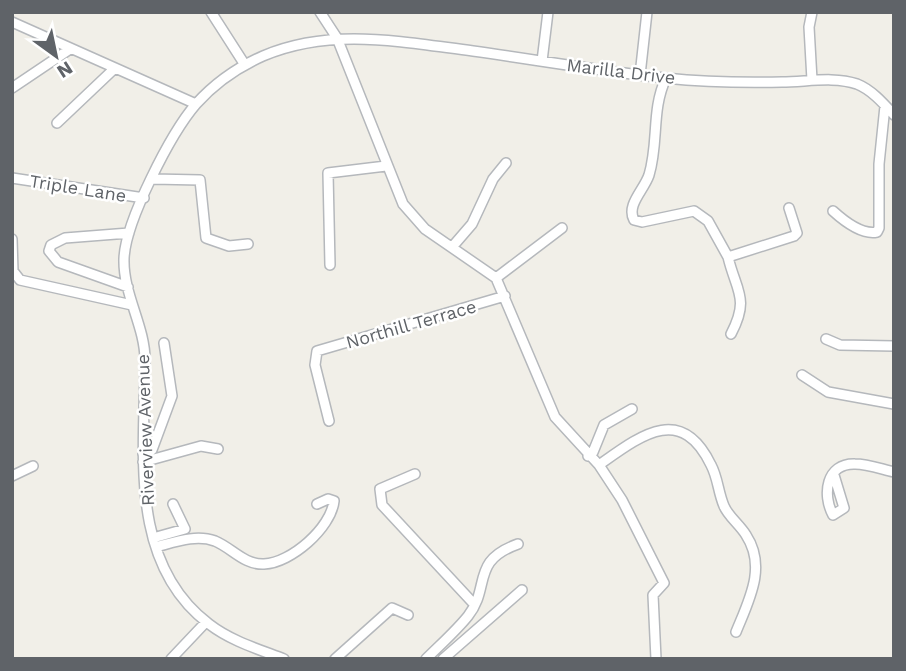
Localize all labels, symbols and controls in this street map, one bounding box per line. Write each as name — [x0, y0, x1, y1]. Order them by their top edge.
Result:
north arrow — [21, 21, 91, 91]
street label: Marilla Drive — [565, 54, 677, 88]
text: N — [53, 56, 77, 83]
street label: Triple Lane — [28, 170, 128, 206]
street label: Northill Terrace — [343, 295, 479, 353]
street label: Riverview Avenue — [132, 354, 158, 506]

